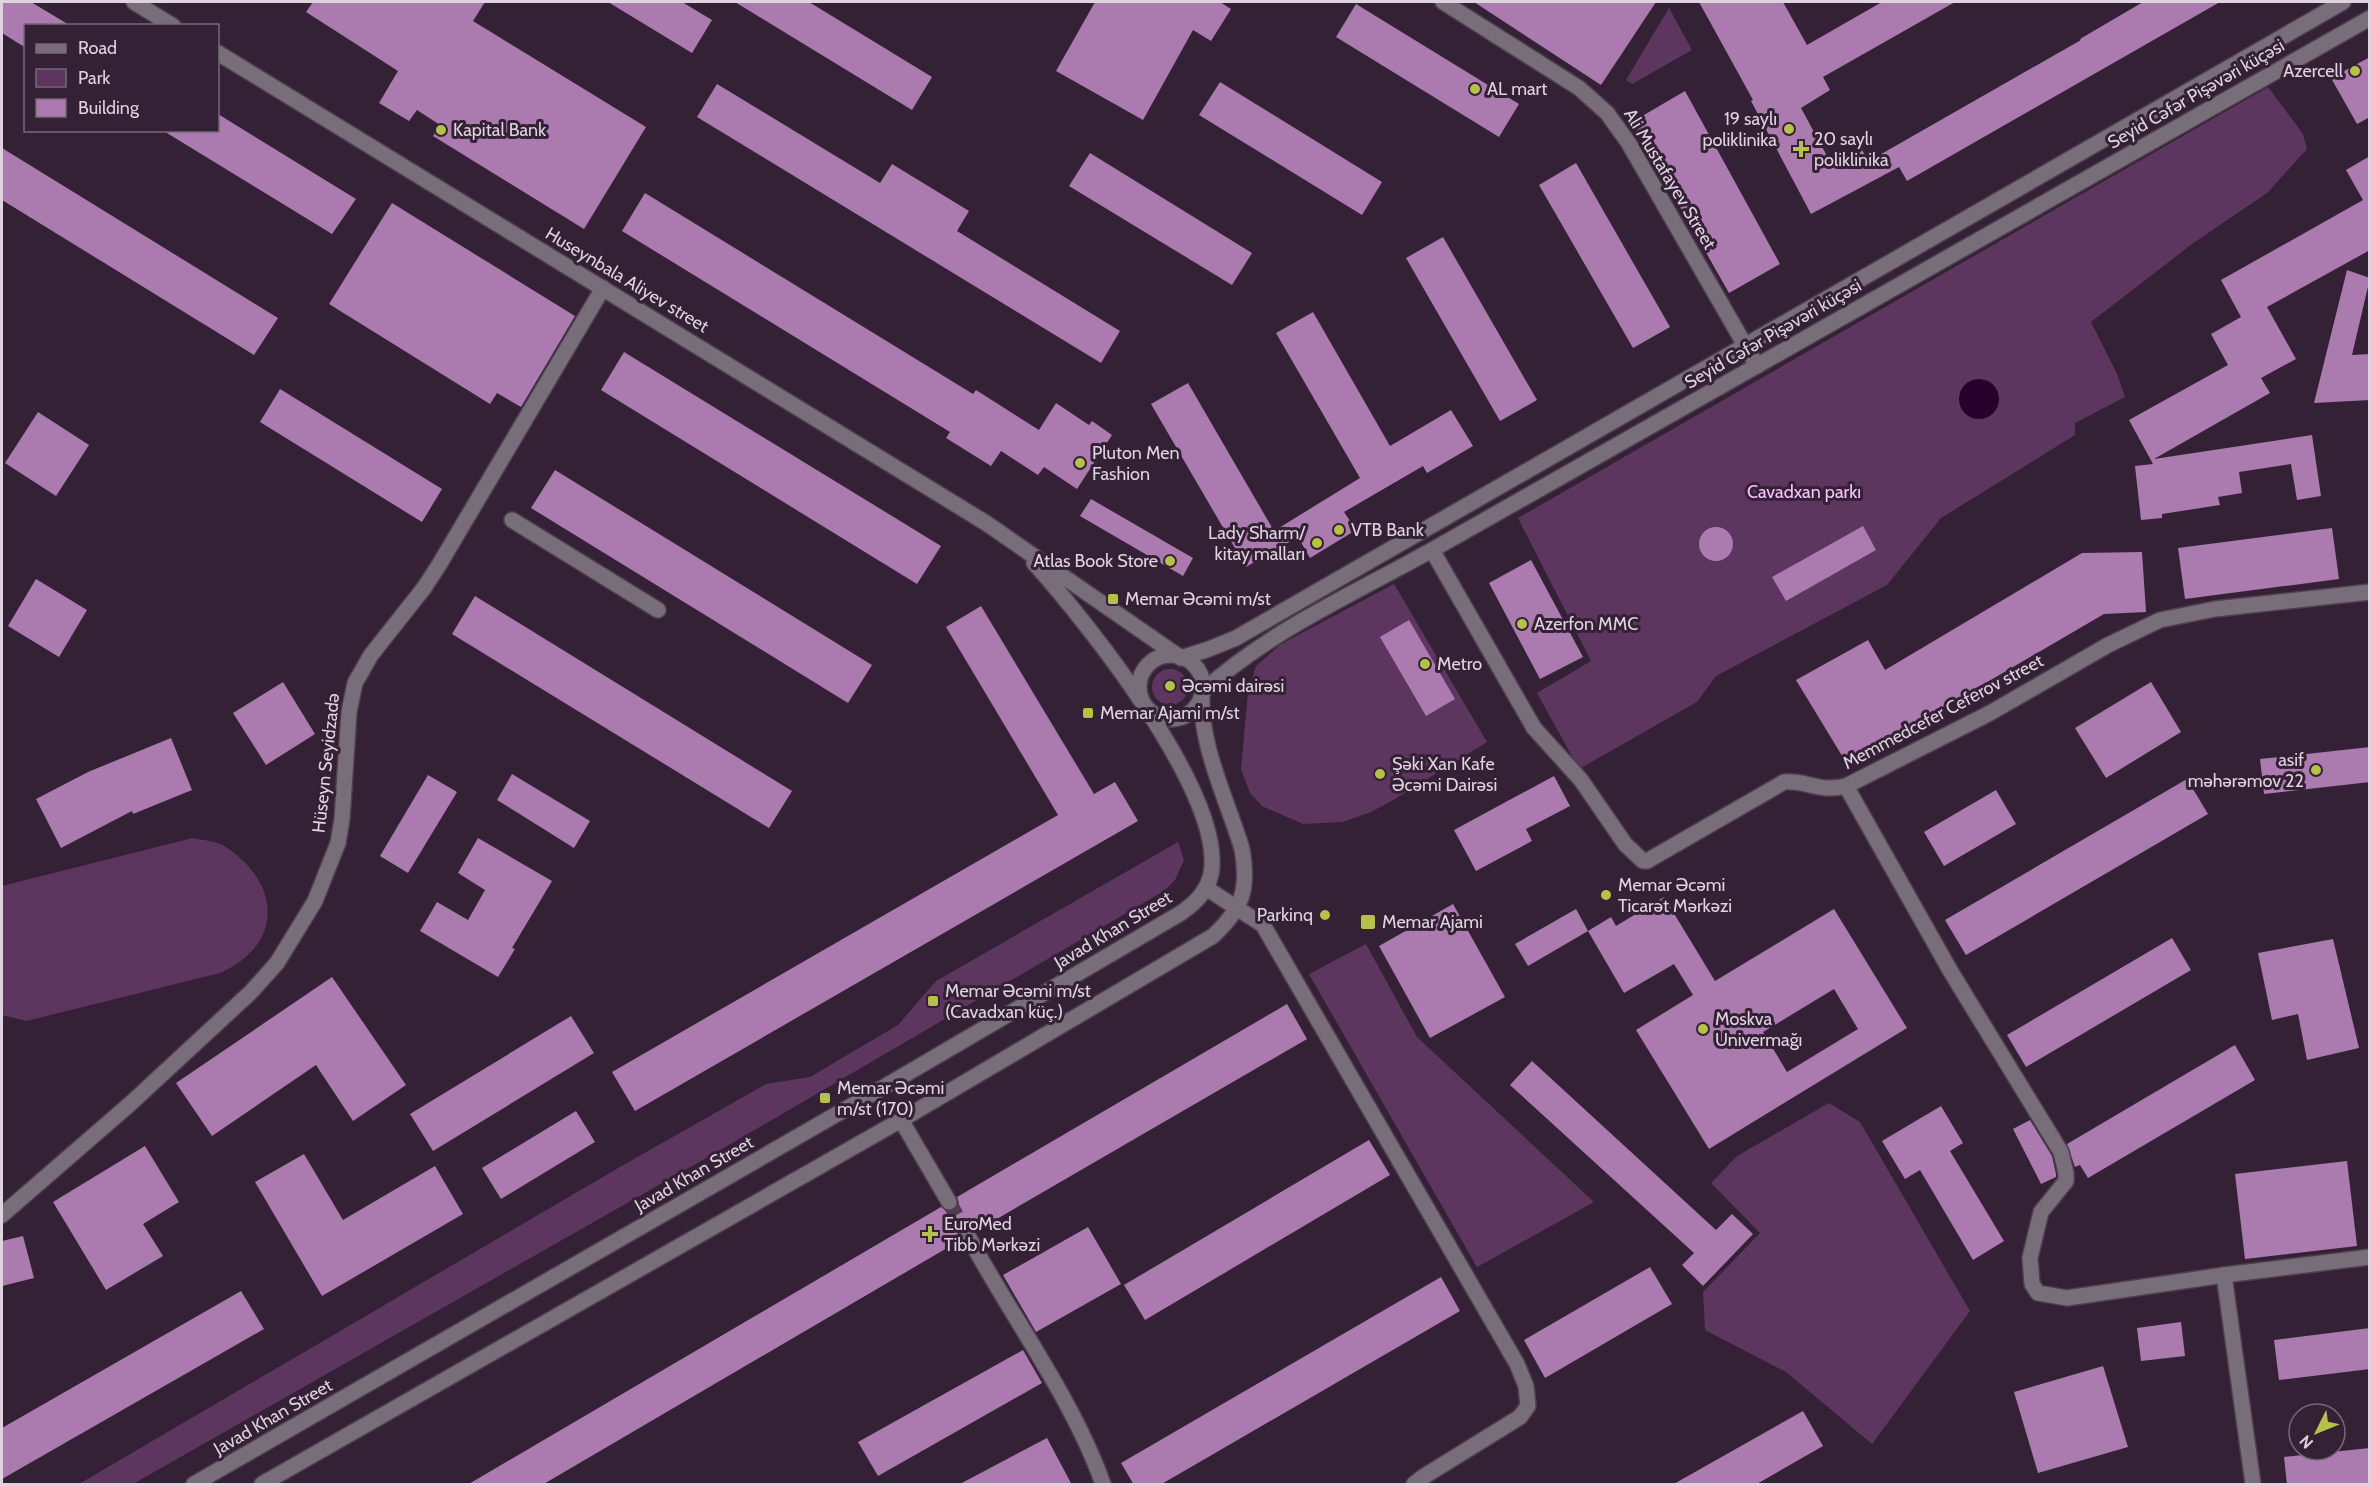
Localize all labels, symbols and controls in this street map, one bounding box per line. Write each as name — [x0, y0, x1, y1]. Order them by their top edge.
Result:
legend — [24, 24, 219, 132]
street label: Seyid Cəfər Pişəvəri küçəsi — [2104, 34, 2288, 154]
text: Road — [78, 37, 117, 59]
place label: Azercell — [2283, 60, 2344, 82]
marker: Azercell — [2348, 64, 2362, 78]
text: Park — [78, 67, 111, 89]
place label: AL mart — [1487, 78, 1547, 100]
marker: AL mart — [1468, 82, 1482, 96]
text: Building — [78, 97, 140, 119]
street label: Ali Mustafayev Street — [1619, 105, 1721, 253]
place label: 19 saylı poliklinika — [1702, 108, 1777, 151]
place label: Kapital Bank — [453, 119, 547, 141]
marker: 19 saylı poliklinika — [1782, 122, 1796, 136]
marker: Kapital Bank — [434, 123, 448, 137]
place label: 20 saylı poliklinika — [1814, 128, 1889, 171]
marker: 20 saylı poliklinika — [1792, 140, 1810, 158]
street label: Huseynbala Aliyev street — [541, 222, 713, 338]
street label: Seyid Cəfər Pişəvəri küçəsi — [1681, 274, 1865, 394]
place label: Pluton Men Fashion — [1092, 442, 1180, 485]
marker: Pluton Men Fashion — [1073, 456, 1087, 470]
park label: Cavadxan parkı — [1747, 481, 1861, 503]
place label: VTB Bank — [1351, 519, 1425, 541]
place label: Lady Sharm/ kitay malları — [1208, 522, 1306, 565]
marker: VTB Bank — [1332, 523, 1346, 537]
marker: Lady Sharm/ kitay malları — [1310, 536, 1324, 550]
place label: Atlas Book Store — [1033, 550, 1158, 572]
marker: Atlas Book Store — [1163, 554, 1177, 568]
place label: Memar Əcəmi m/st — [1125, 588, 1271, 610]
marker: Memar Əcəmi m/st — [1106, 592, 1120, 606]
place label: Azerfon MMC — [1534, 613, 1638, 635]
marker: Azerfon MMC — [1515, 617, 1529, 631]
street label: Memmedcefer Cefеrov street — [1839, 650, 2047, 774]
place label: Metro — [1437, 653, 1482, 675]
marker: Metro — [1418, 657, 1432, 671]
place label: Əcəmi dairəsi — [1182, 675, 1284, 697]
marker: Əcəmi dairəsi — [1163, 679, 1177, 693]
street label: Hüseyn Seyidzadə — [308, 692, 344, 834]
place label: Memar Ajami m/st — [1100, 702, 1239, 724]
marker: Memar Ajami m/st — [1081, 706, 1095, 720]
place label: asif məhərəmov 22 — [2188, 749, 2304, 792]
place label: Şəki Xan Kafe Əcəmi Dairəsi — [1392, 753, 1497, 796]
marker: asif məhərəmov 22 — [2309, 763, 2323, 777]
marker: Şəki Xan Kafe Əcəmi Dairəsi — [1373, 767, 1387, 781]
place label: Memar Əcəmi Ticarət Mərkəzi — [1618, 874, 1732, 917]
street label: Javad Khan Street — [1049, 886, 1176, 974]
marker: Memar Əcəmi Ticarət Mərkəzi — [1599, 888, 1613, 902]
place label: Parkinq — [1257, 904, 1313, 926]
marker: Parkinq — [1318, 908, 1332, 922]
place label: Memar Ajami — [1382, 911, 1483, 933]
marker: Memar Ajami — [1359, 913, 1377, 931]
place label: Memar Əcəmi m/st (Cavadxan küç.) — [945, 980, 1091, 1023]
marker: Memar Əcəmi m/st (Cavadxan küç.) — [926, 994, 940, 1008]
place label: Moskva Univermağı — [1715, 1008, 1802, 1051]
marker: Moskva Univermağı — [1696, 1022, 1710, 1036]
place label: Memar Əcəmi m/st (170) — [837, 1077, 944, 1120]
marker: Memar Əcəmi m/st (170) — [818, 1091, 832, 1105]
street label: Javad Khan Street — [630, 1131, 757, 1217]
place label: EuroMed Tibb Mərkəzi — [944, 1213, 1040, 1256]
marker: EuroMed Tibb Mərkəzi — [921, 1225, 939, 1243]
street label: Javad Khan Street — [209, 1374, 336, 1460]
north arrow — [2287, 1402, 2347, 1462]
text: N — [2296, 1431, 2317, 1453]

